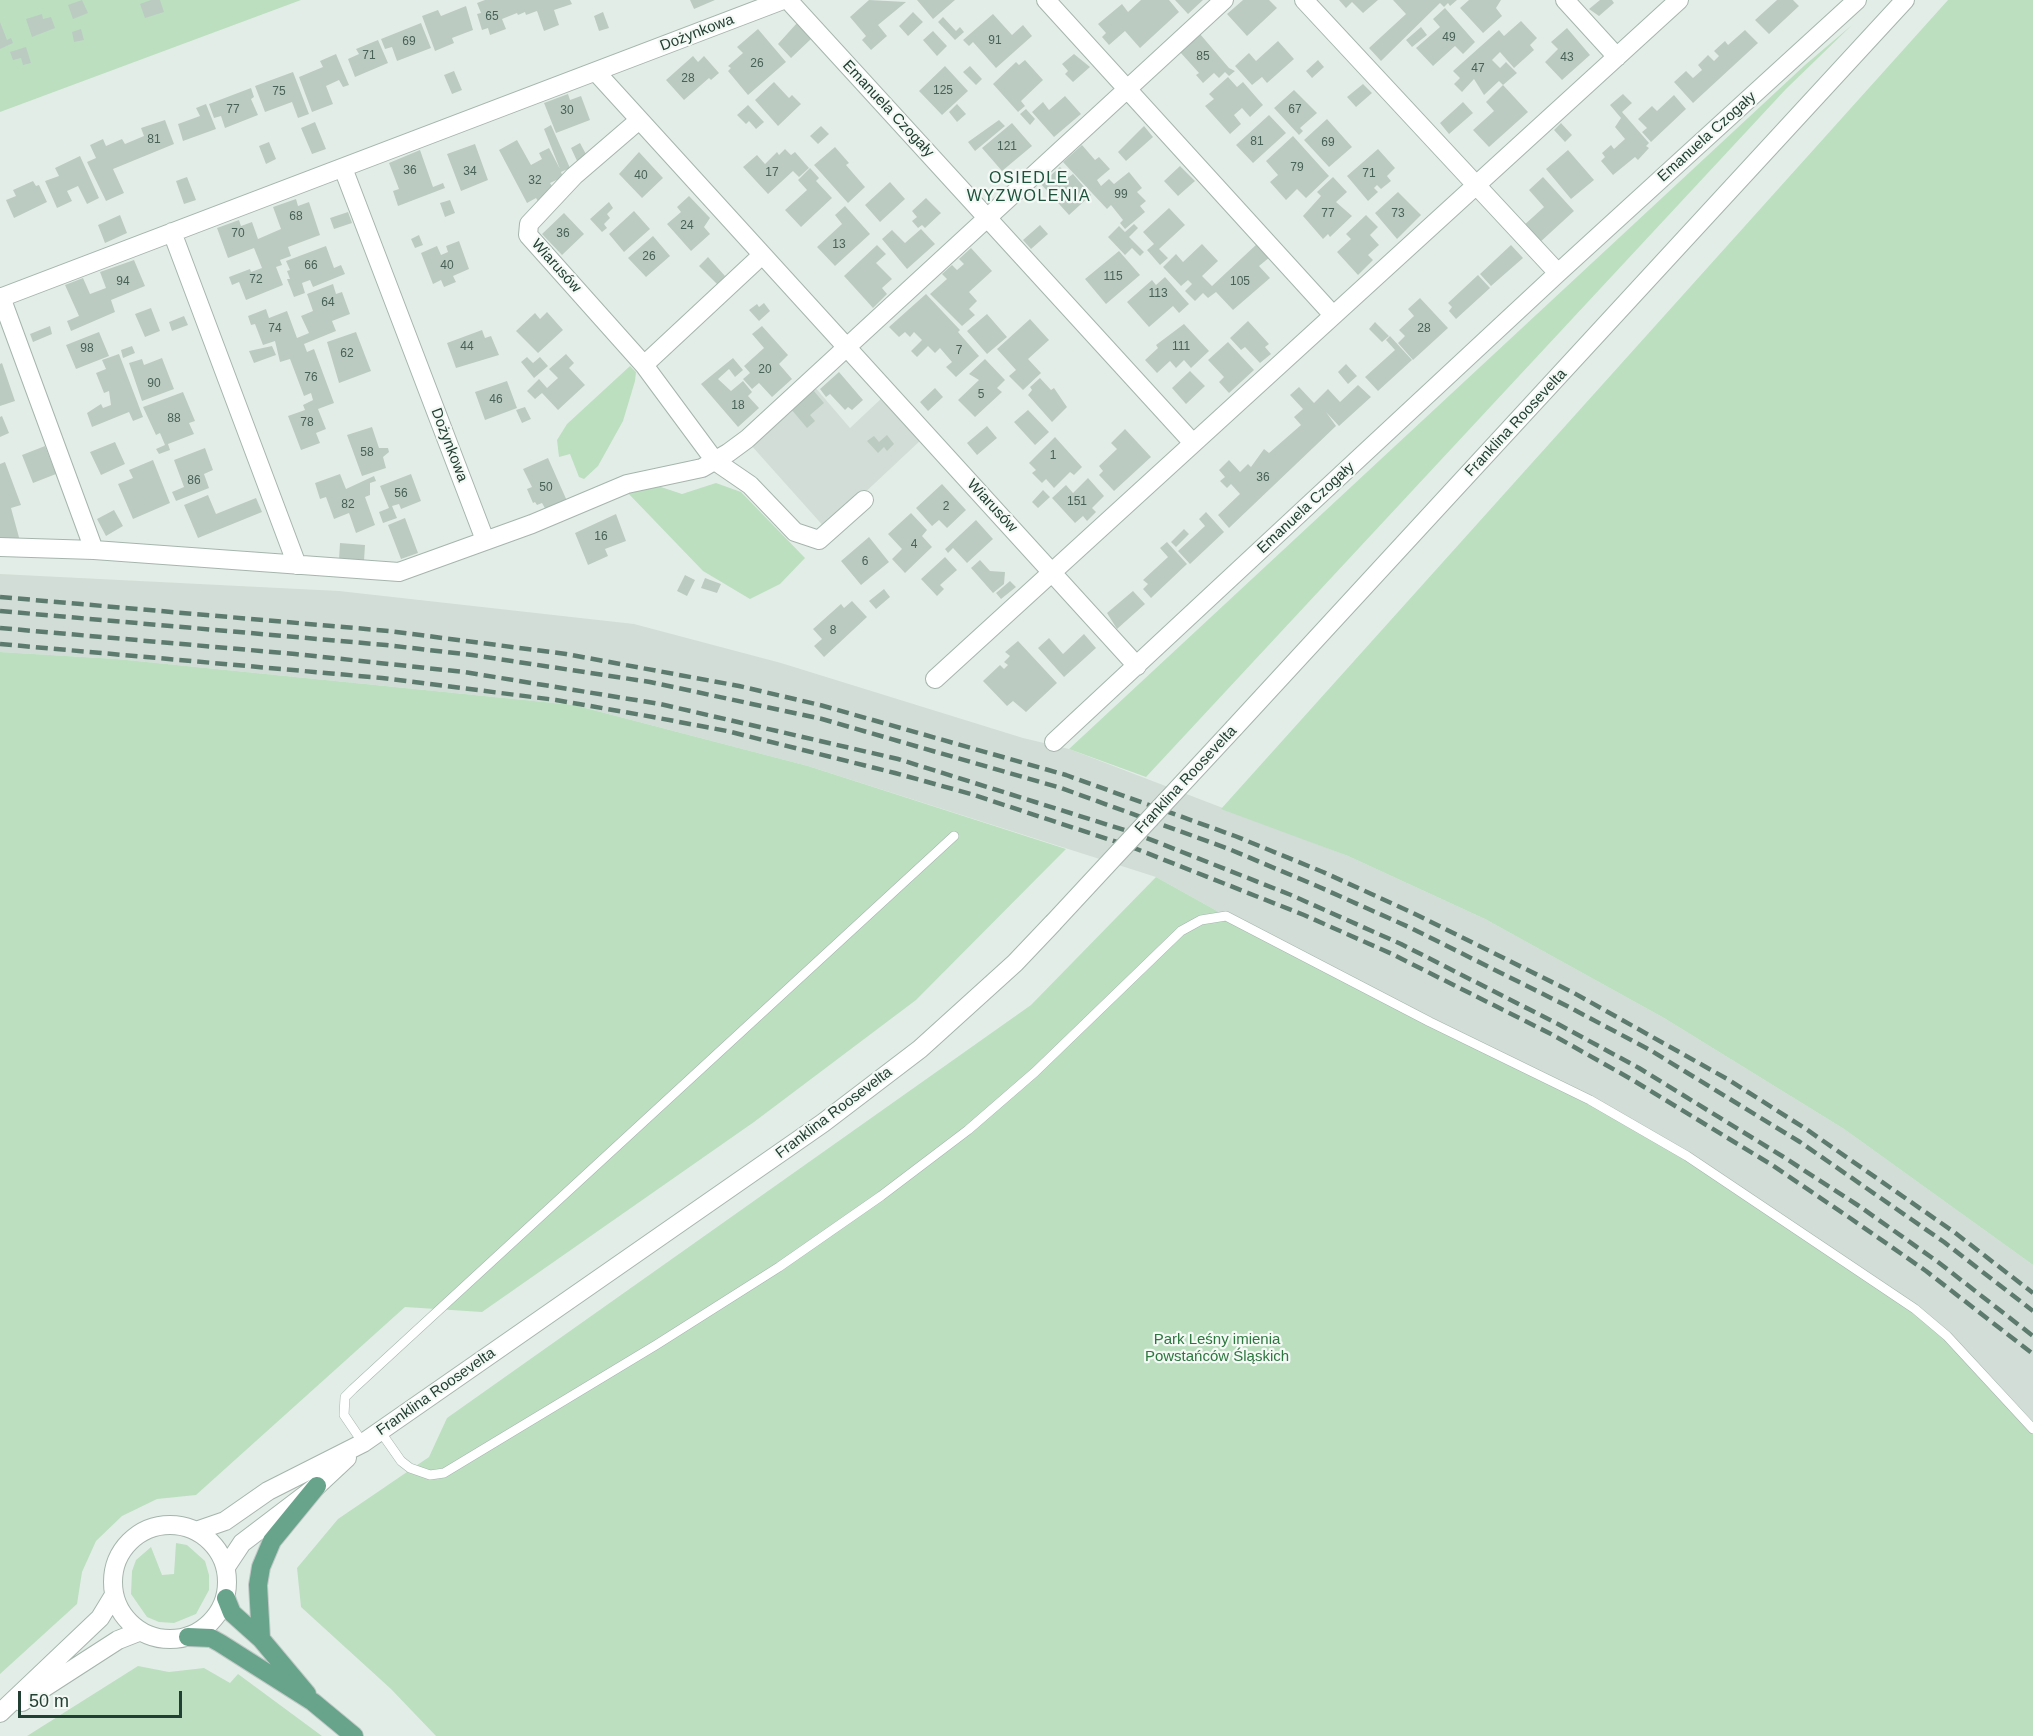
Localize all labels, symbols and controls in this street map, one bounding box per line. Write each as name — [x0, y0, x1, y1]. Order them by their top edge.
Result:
house number: 65 — [485, 10, 499, 24]
street label: Dożynkowa — [658, 11, 736, 55]
house number: 49 — [1442, 31, 1456, 45]
house number: 91 — [988, 34, 1002, 48]
house number: 69 — [402, 35, 416, 49]
house number: 71 — [362, 49, 376, 63]
house number: 85 — [1196, 50, 1210, 64]
house number: 43 — [1560, 51, 1574, 65]
house number: 26 — [750, 57, 764, 71]
street label: Emanuela Czogały — [838, 57, 938, 161]
house number: 47 — [1471, 62, 1485, 76]
house number: 28 — [681, 72, 695, 86]
house number: 125 — [933, 84, 953, 98]
house number: 75 — [272, 85, 286, 99]
street label: Emanuela Czogały — [1654, 88, 1760, 186]
house number: 77 — [226, 103, 240, 117]
house number: 67 — [1288, 103, 1302, 117]
house number: 30 — [560, 104, 574, 118]
house number: 81 — [147, 133, 161, 147]
house number: 81 — [1250, 135, 1264, 149]
house number: 69 — [1321, 136, 1335, 150]
house number: 121 — [997, 140, 1017, 154]
house number: 79 — [1290, 161, 1304, 175]
house number: 36 — [403, 164, 417, 178]
house number: 34 — [463, 165, 477, 179]
house number: 17 — [765, 166, 779, 180]
house number: 71 — [1362, 167, 1376, 181]
house number: 40 — [634, 169, 648, 183]
district label: OSIEDLE WYZWOLENIA — [967, 169, 1091, 207]
house number: 32 — [528, 174, 542, 188]
house number: 99 — [1114, 188, 1128, 202]
house number: 77 — [1321, 207, 1335, 221]
house number: 73 — [1391, 207, 1405, 221]
house number: 68 — [289, 210, 303, 224]
house number: 24 — [680, 219, 694, 233]
house number: 70 — [231, 227, 245, 241]
house number: 36 — [556, 227, 570, 241]
street label: Wiarusów — [527, 236, 585, 296]
house number: 13 — [832, 238, 846, 252]
house number: 26 — [642, 250, 656, 264]
house number: 66 — [304, 259, 318, 273]
house number: 40 — [440, 259, 454, 273]
house number: 115 — [1103, 270, 1123, 284]
house number: 72 — [249, 273, 263, 287]
house number: 94 — [116, 275, 130, 289]
house number: 105 — [1230, 275, 1250, 289]
house number: 113 — [1148, 287, 1168, 301]
house number: 64 — [321, 296, 335, 310]
house number: 74 — [268, 322, 282, 336]
house number: 28 — [1417, 322, 1431, 336]
house number: 44 — [460, 340, 474, 354]
house number: 111 — [1172, 340, 1190, 354]
house number: 98 — [80, 342, 94, 356]
house number: 7 — [956, 344, 962, 358]
house number: 62 — [340, 347, 354, 361]
house number: 20 — [758, 363, 772, 377]
street label: Franklina Roosevelta — [1461, 365, 1571, 481]
house number: 76 — [304, 371, 318, 385]
house number: 90 — [147, 377, 161, 391]
house number: 5 — [978, 388, 984, 402]
house number: 46 — [489, 393, 503, 407]
house number: 18 — [731, 399, 745, 413]
street label: Dożynkowa — [427, 406, 471, 484]
house number: 88 — [167, 412, 181, 426]
house number: 78 — [300, 416, 314, 430]
house number: 58 — [360, 446, 374, 460]
house number: 1 — [1050, 449, 1056, 463]
street label: Emanuela Czogały — [1254, 458, 1358, 558]
house number: 36 — [1256, 471, 1270, 485]
house number: 86 — [187, 474, 201, 488]
street label: Wiarusów — [963, 476, 1021, 536]
house number: 50 — [539, 481, 553, 495]
house number: 56 — [394, 487, 408, 501]
house number: 151 — [1067, 495, 1087, 509]
house number: 82 — [341, 498, 355, 512]
house number: 2 — [943, 500, 949, 514]
house number: 16 — [594, 530, 608, 544]
house number: 4 — [911, 538, 917, 552]
house number: 6 — [862, 555, 868, 569]
house number: 8 — [830, 624, 836, 638]
street label: Franklina Roosevelta — [1131, 722, 1241, 838]
street label: Franklina Roosevelta — [772, 1063, 896, 1163]
park label: Park Leśny imienia Powstańców Śląskich — [1145, 1331, 1289, 1366]
street label: Franklina Roosevelta — [373, 1344, 499, 1440]
scale bar — [21, 1679, 184, 1717]
text: 50 m — [29, 1691, 69, 1711]

